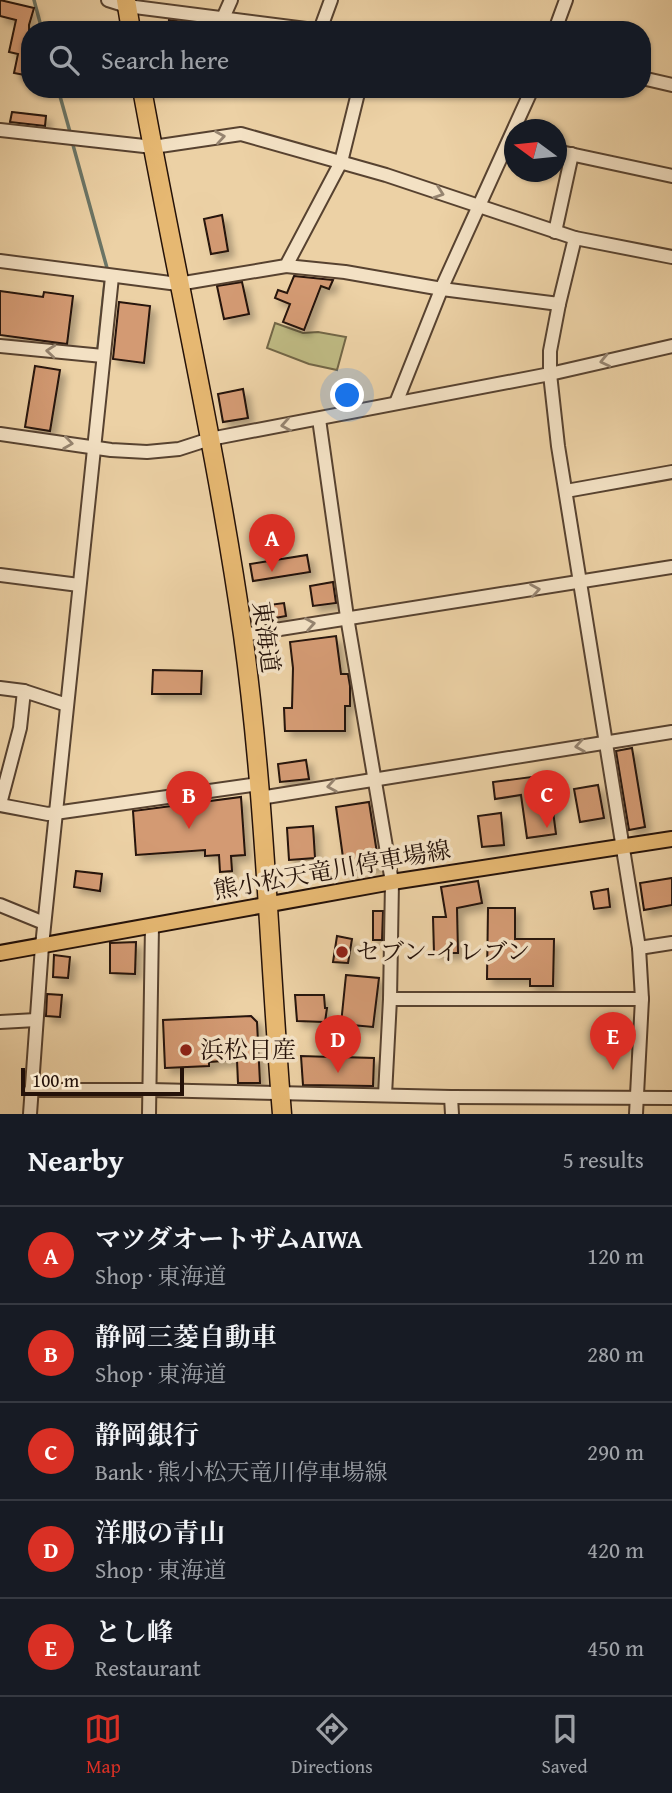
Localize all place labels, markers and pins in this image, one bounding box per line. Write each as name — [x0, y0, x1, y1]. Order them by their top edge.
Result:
pin: A — [249, 514, 295, 572]
pin: C — [524, 770, 570, 828]
pin: B — [166, 771, 212, 829]
place label: セブン-イレブン — [356, 934, 530, 969]
marker: セブン-イレブン — [334, 944, 350, 960]
pin: E — [590, 1012, 636, 1070]
pin: D — [315, 1015, 361, 1073]
place label: 浜松日産 — [200, 1032, 296, 1067]
marker: 浜松日産 — [178, 1042, 194, 1058]

